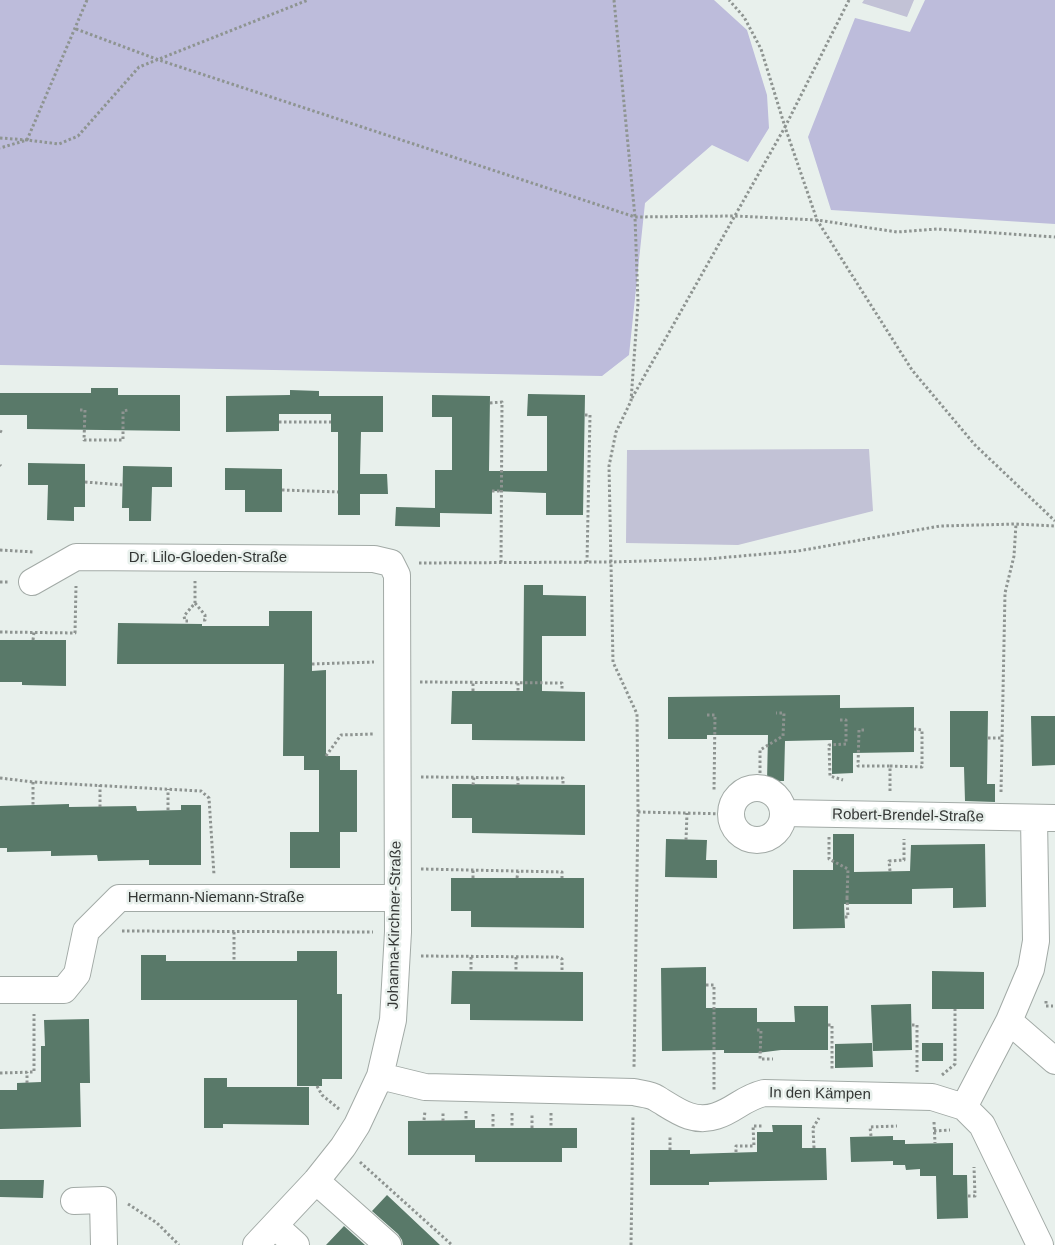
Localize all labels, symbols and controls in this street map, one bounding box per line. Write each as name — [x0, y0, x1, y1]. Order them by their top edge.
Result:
street label: Dr. Lilo-Gloeden-Straße — [129, 549, 287, 567]
street label: Robert-Brendel-Straße — [832, 806, 984, 826]
street label: Johanna-Kirchner-Straße — [385, 841, 405, 1009]
street label: Hermann-Niemann-Straße — [128, 889, 304, 907]
street label: In den Kämpen — [769, 1084, 871, 1104]

